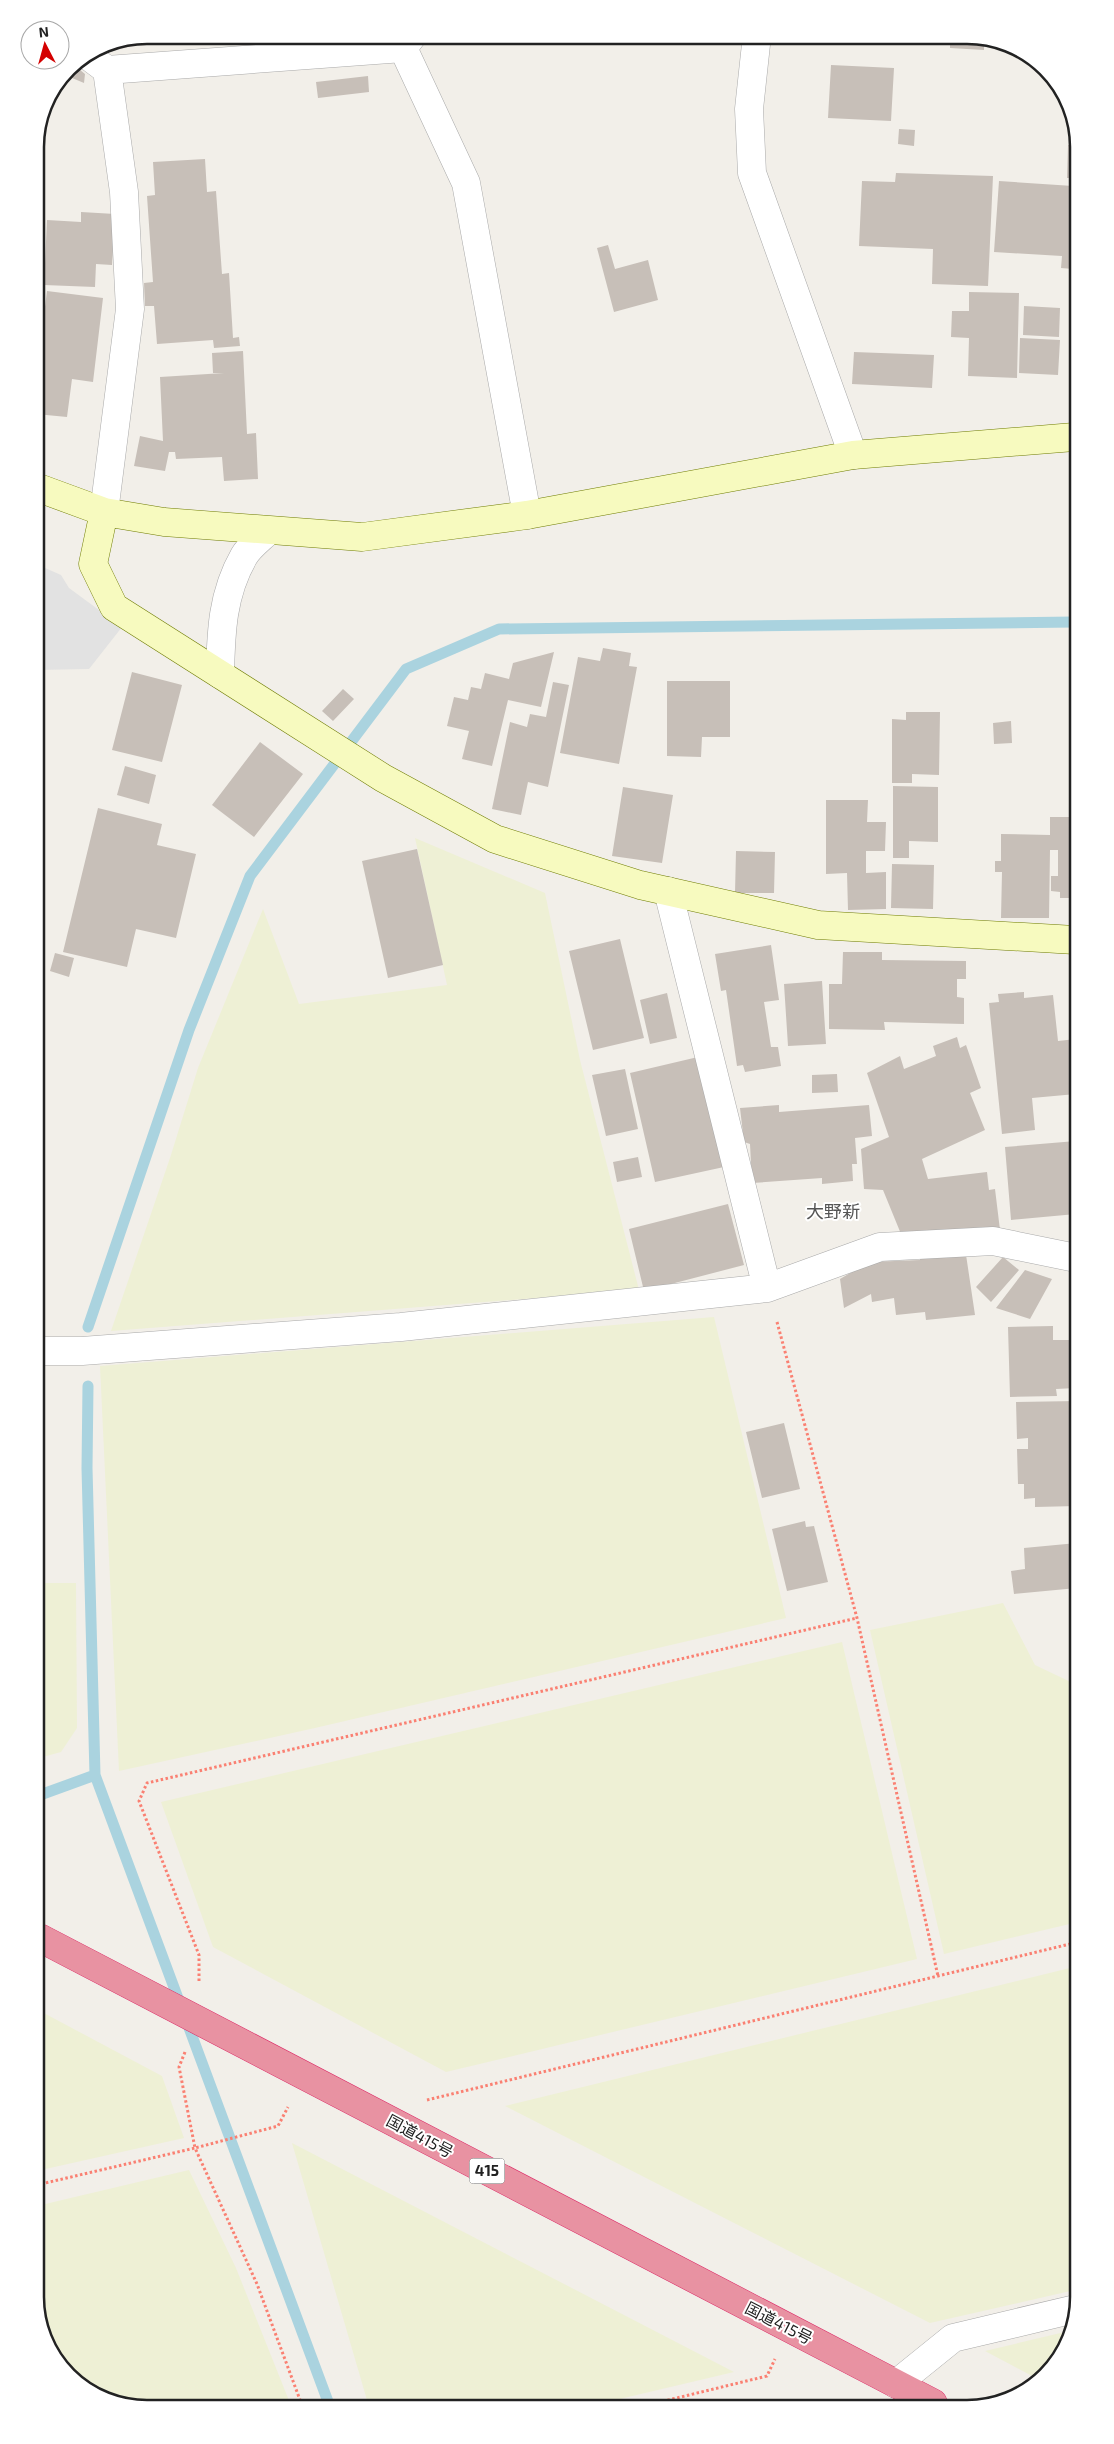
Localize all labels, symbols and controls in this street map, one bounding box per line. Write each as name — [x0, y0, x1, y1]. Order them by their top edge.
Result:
north arrow — [20, 20, 70, 70]
text: N — [38, 23, 50, 41]
district label: 大野新 — [806, 1200, 860, 1222]
street label: 国道415号 — [384, 2110, 457, 2161]
road number: 415 — [470, 2158, 504, 2184]
street label: 国道415号 — [742, 2298, 816, 2348]

